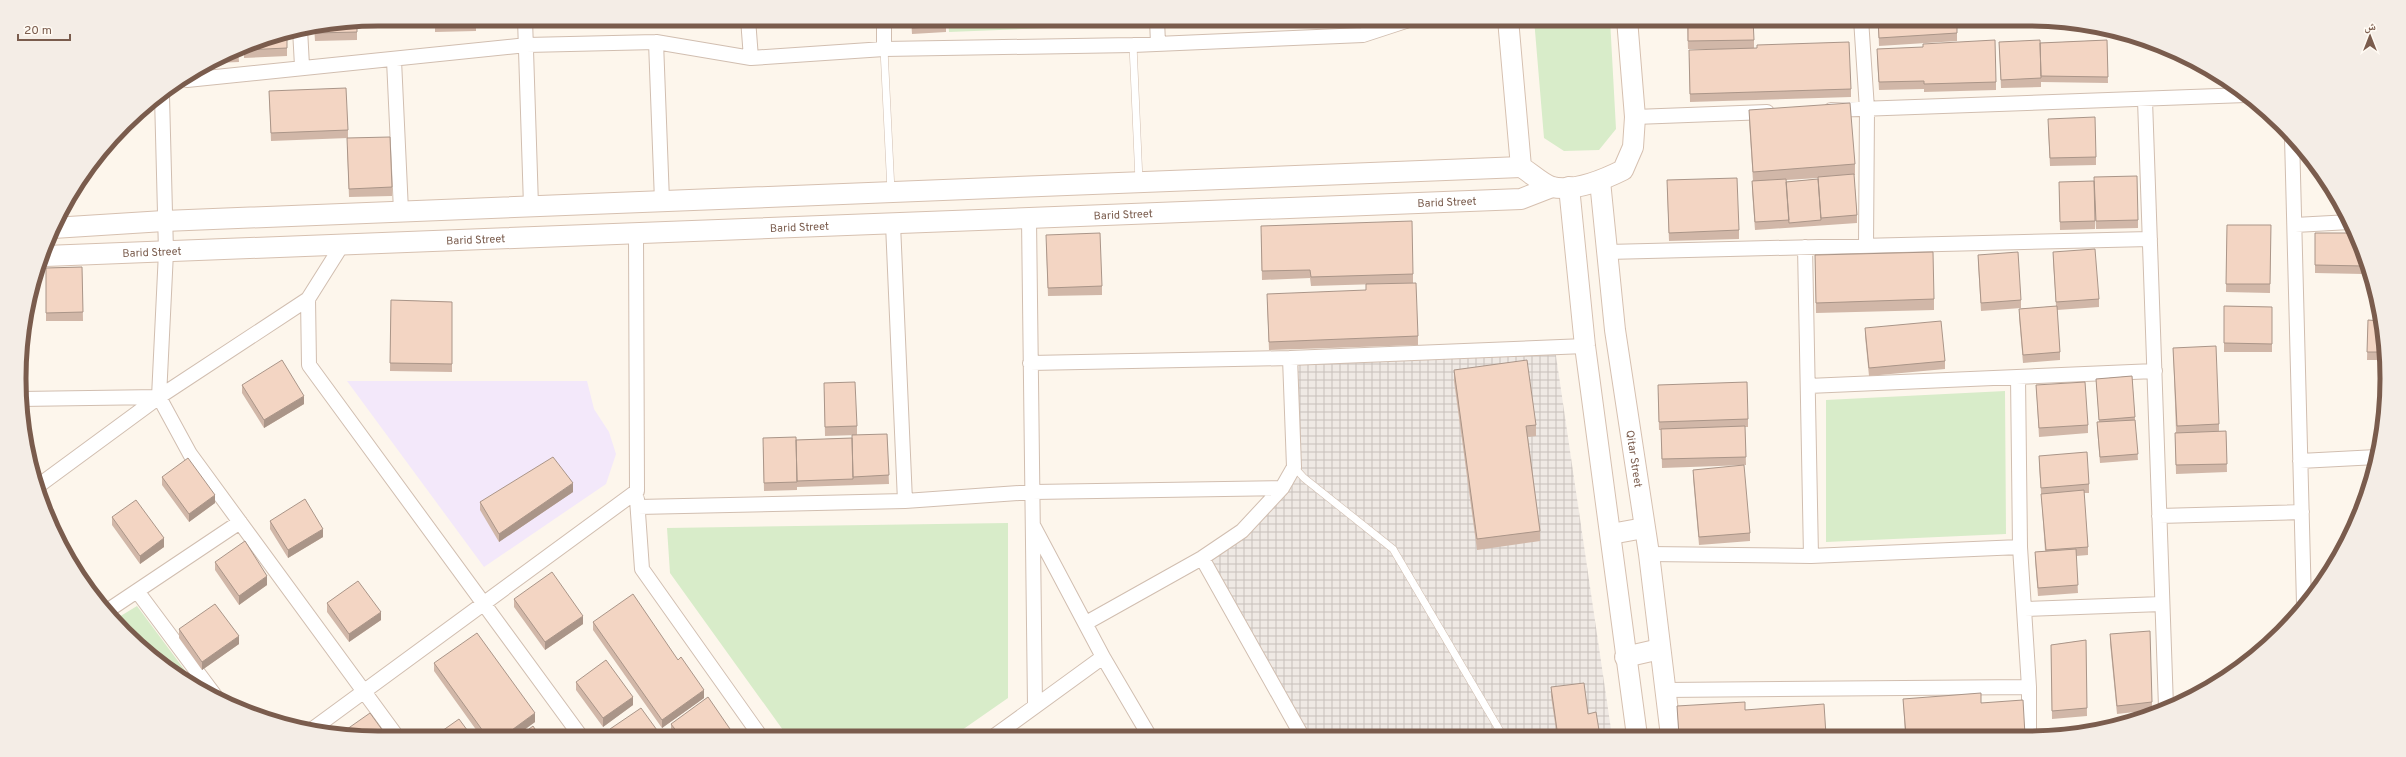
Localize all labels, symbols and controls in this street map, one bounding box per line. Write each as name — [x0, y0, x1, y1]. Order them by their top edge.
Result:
scale bar — [18, 16, 70, 42]
north arrow — [2350, 16, 2390, 56]
text: ش — [2364, 20, 2376, 34]
text: 20 m — [24, 23, 52, 39]
street label: Barid Street — [1417, 195, 1477, 211]
street label: Barid Street — [1093, 207, 1153, 224]
street label: Barid Street — [770, 220, 829, 236]
street label: Barid Street — [446, 232, 506, 249]
street label: Barid Street — [122, 245, 182, 261]
street label: Qitar Street — [1622, 429, 1645, 489]

